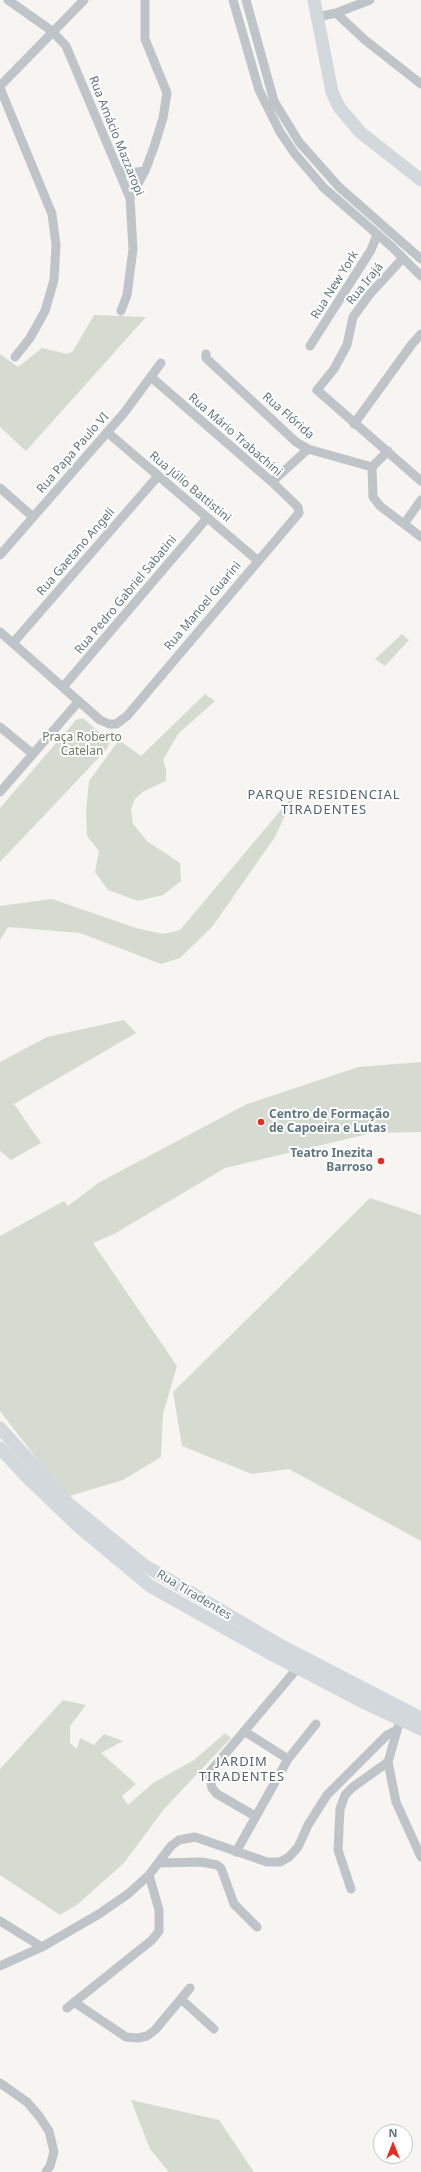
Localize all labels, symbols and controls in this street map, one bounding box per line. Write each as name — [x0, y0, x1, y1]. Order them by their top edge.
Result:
street label: Rua Amácio Mazzaropi — [85, 74, 147, 198]
street label: Rua New York — [308, 248, 362, 322]
street label: Rua Irajá — [344, 260, 386, 308]
street label: Rua Mário Trabachini — [185, 390, 285, 480]
street label: Rua Flórida — [259, 390, 317, 442]
street label: Rua Papa Paulo VI — [34, 410, 112, 496]
street label: Rua Júlio Battistini — [146, 449, 234, 525]
street label: Rua Gaetano Angeli — [34, 505, 118, 599]
street label: Rua Pedro Gabriel Sabatini — [72, 533, 180, 657]
street label: Rua Manoel Guarini — [162, 559, 244, 653]
park label: Praça Roberto Catelan — [42, 731, 122, 759]
district label: PARQUE RESIDENCIAL TIRADENTES — [247, 787, 401, 818]
place label: Centro de Formação de Capoeira e Lutas — [269, 1108, 390, 1136]
marker: Centro de Formação de Capoeira e Lutas — [256, 1117, 266, 1127]
place label: Teatro Inezita Barroso — [290, 1147, 373, 1175]
marker: Teatro Inezita Barroso — [376, 1156, 386, 1166]
street label: Rua Tiradentes — [154, 1567, 234, 1623]
district label: JARDIM TIRADENTES — [199, 1754, 285, 1785]
north arrow — [373, 2124, 413, 2164]
text: N — [389, 2125, 397, 2140]

